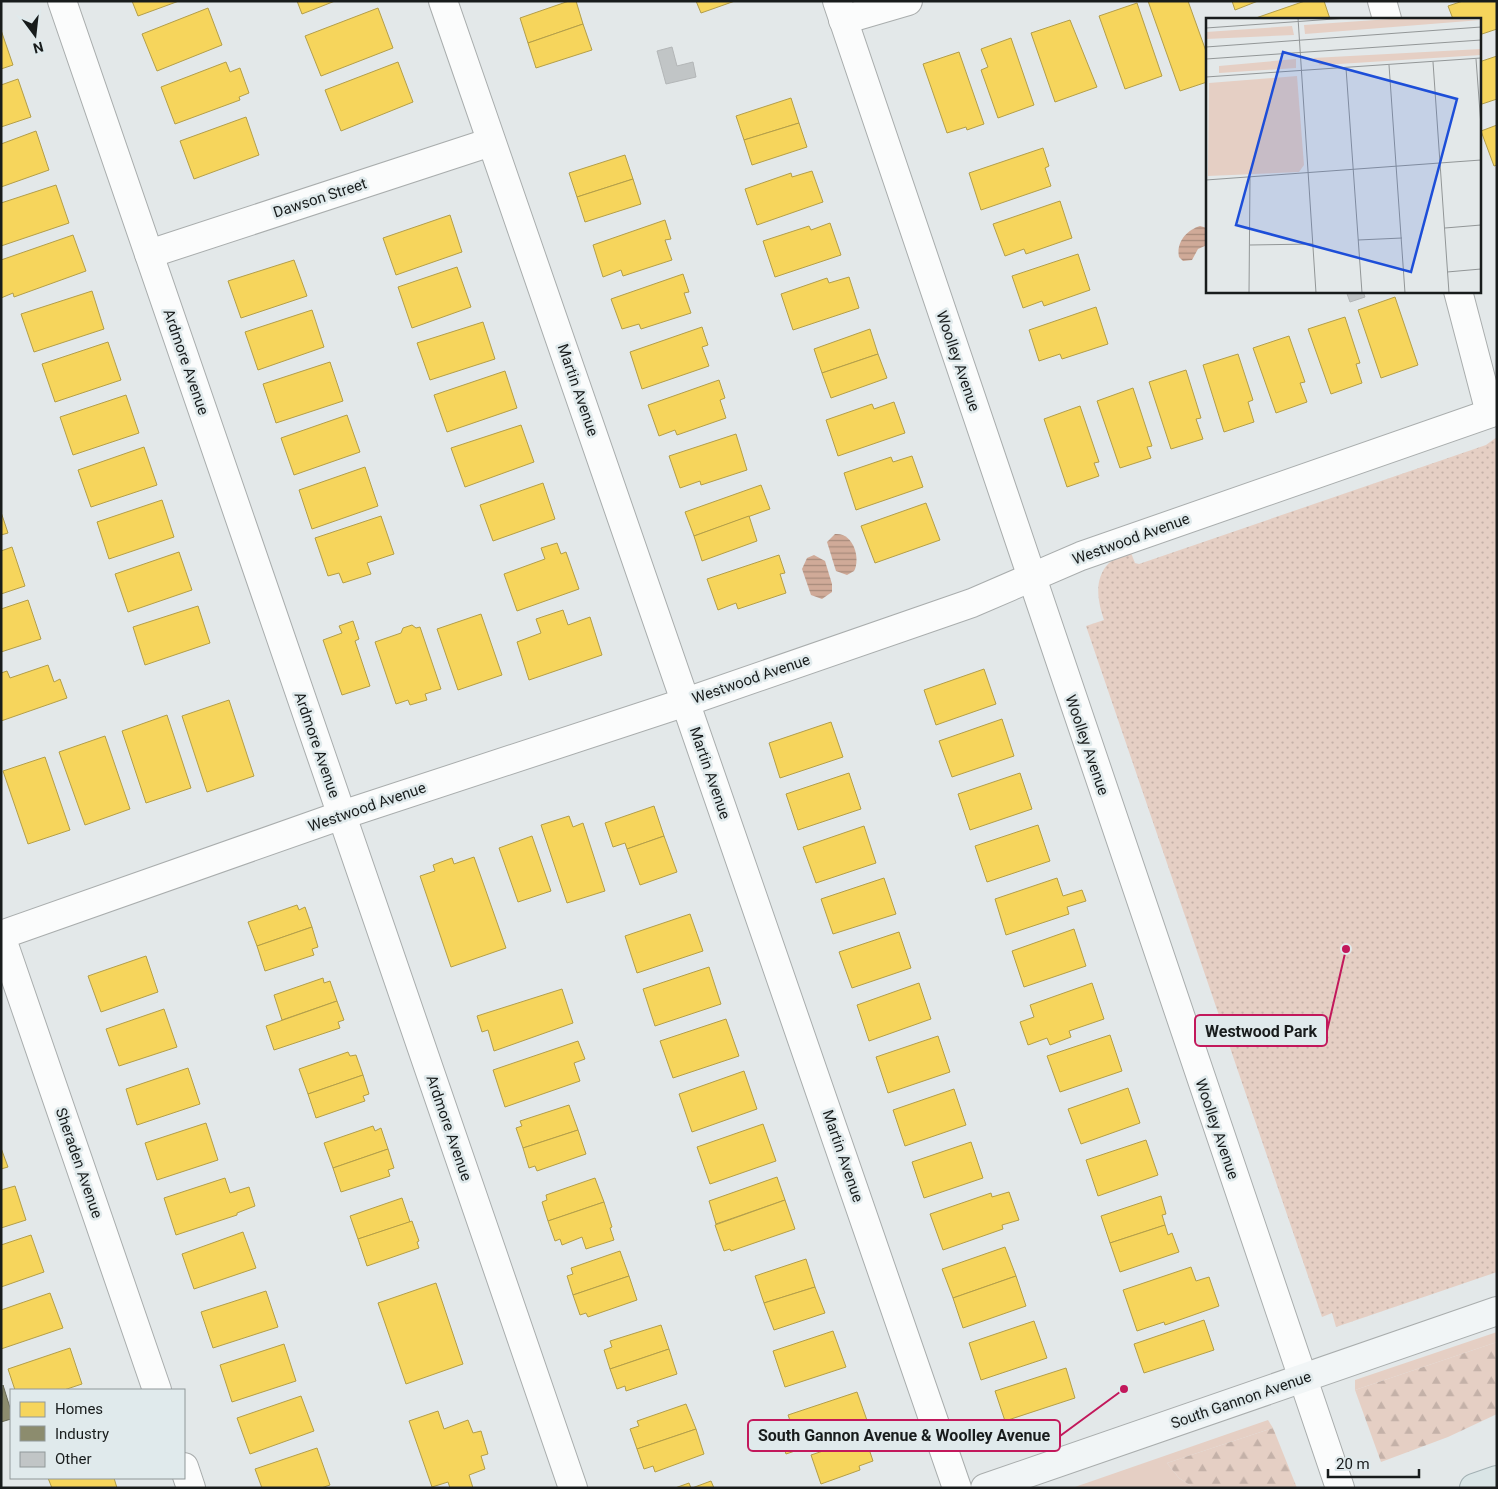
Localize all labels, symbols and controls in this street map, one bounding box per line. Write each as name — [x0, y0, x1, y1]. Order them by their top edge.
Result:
north arrow — [10, 10, 60, 60]
inset map — [1206, 18, 1480, 292]
text: N — [32, 39, 45, 57]
street label: Dawson Street — [271, 174, 369, 222]
street label: Ardmore Avenue — [159, 307, 213, 417]
street label: Woolley Avenue — [932, 308, 984, 414]
street label: Martin Avenue — [554, 342, 602, 438]
street label: Westwood Avenue — [1070, 509, 1192, 569]
street label: Westwood Avenue — [690, 650, 812, 708]
street label: Ardmore Avenue — [290, 690, 344, 800]
street label: Woolley Avenue — [1061, 692, 1113, 798]
street label: Martin Avenue — [686, 725, 734, 821]
street label: Westwood Avenue — [306, 778, 428, 836]
callout: Westwood Park — [1195, 1015, 1327, 1046]
text: Westwood Park — [1205, 1022, 1317, 1041]
street label: Ardmore Avenue — [422, 1073, 476, 1183]
street label: Woolley Avenue — [1191, 1076, 1243, 1182]
street label: Sheraden Avenue — [52, 1105, 106, 1221]
street label: Martin Avenue — [819, 1108, 867, 1204]
street label: South Gannon Avenue — [1168, 1368, 1314, 1432]
legend — [10, 1389, 185, 1479]
text: Homes — [55, 1400, 103, 1418]
callout: South Gannon Avenue & Woolley Avenue — [748, 1420, 1060, 1451]
text: Industry — [55, 1425, 109, 1443]
text: South Gannon Avenue & Woolley Avenue — [758, 1426, 1050, 1445]
scale bar — [1328, 1446, 1419, 1478]
text: Other — [55, 1450, 92, 1468]
text: 20 m — [1336, 1455, 1370, 1473]

